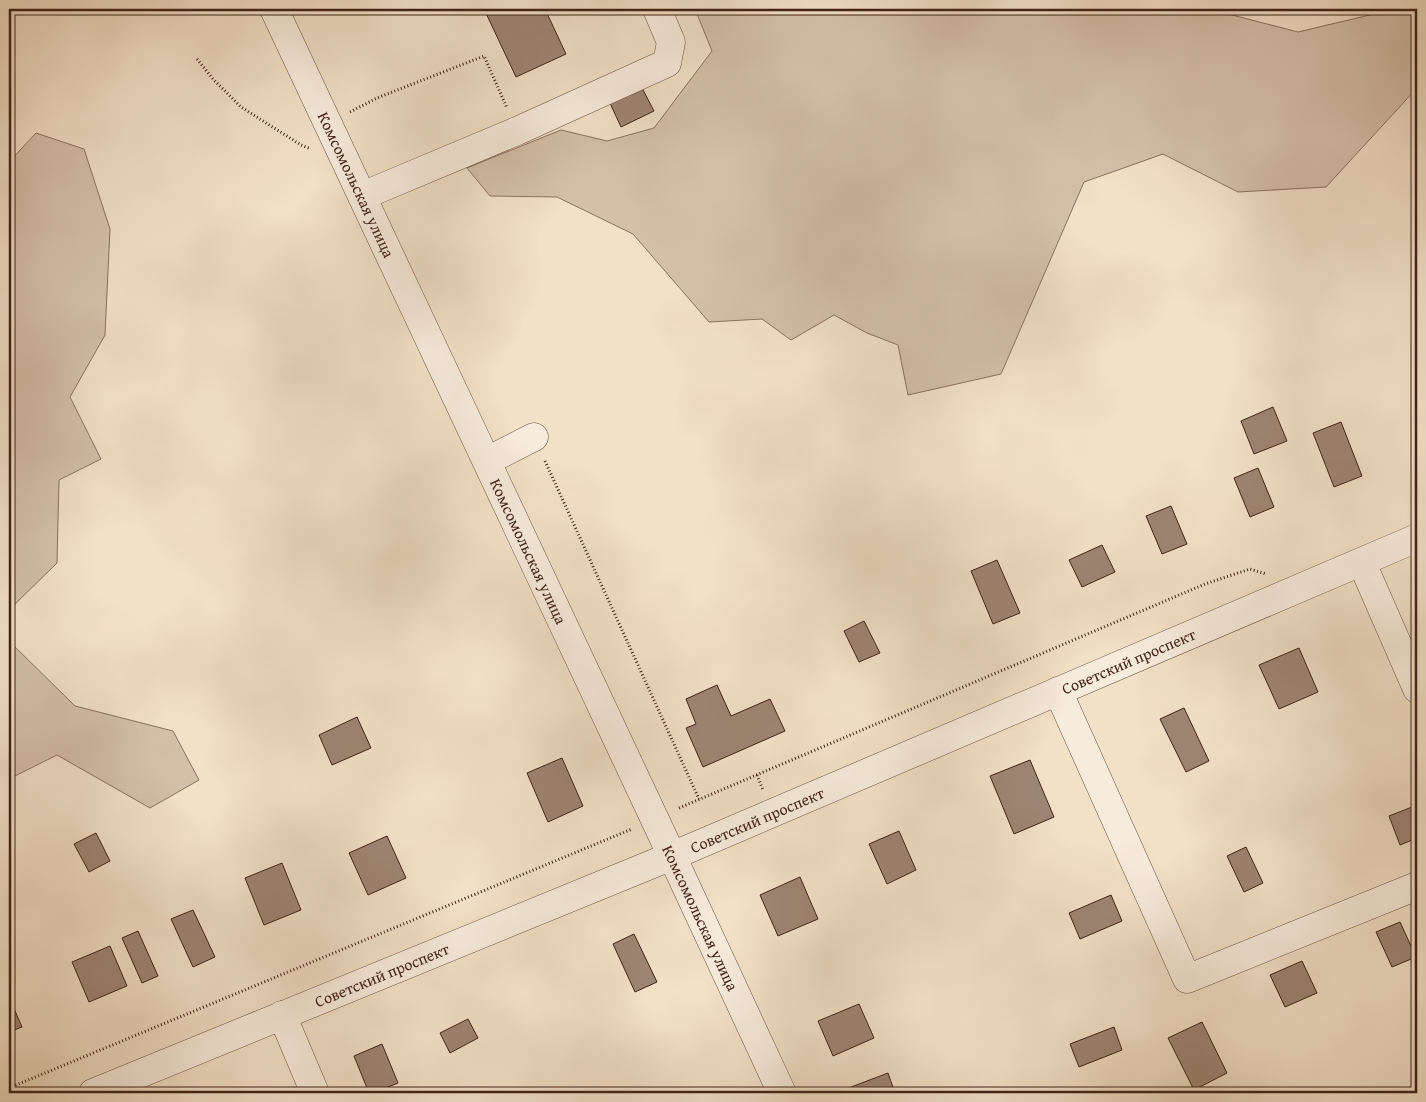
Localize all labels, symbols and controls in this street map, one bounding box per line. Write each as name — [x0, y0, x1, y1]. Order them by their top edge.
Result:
street label: Комсомольская улица — [312, 108, 401, 262]
street label: Комсомольская улица — [484, 474, 573, 628]
street label: Советский проспект — [1058, 622, 1199, 700]
street label: Советский проспект — [686, 780, 828, 859]
street label: Комсомольская улица — [656, 841, 745, 995]
street label: Советский проспект — [311, 936, 453, 1013]

